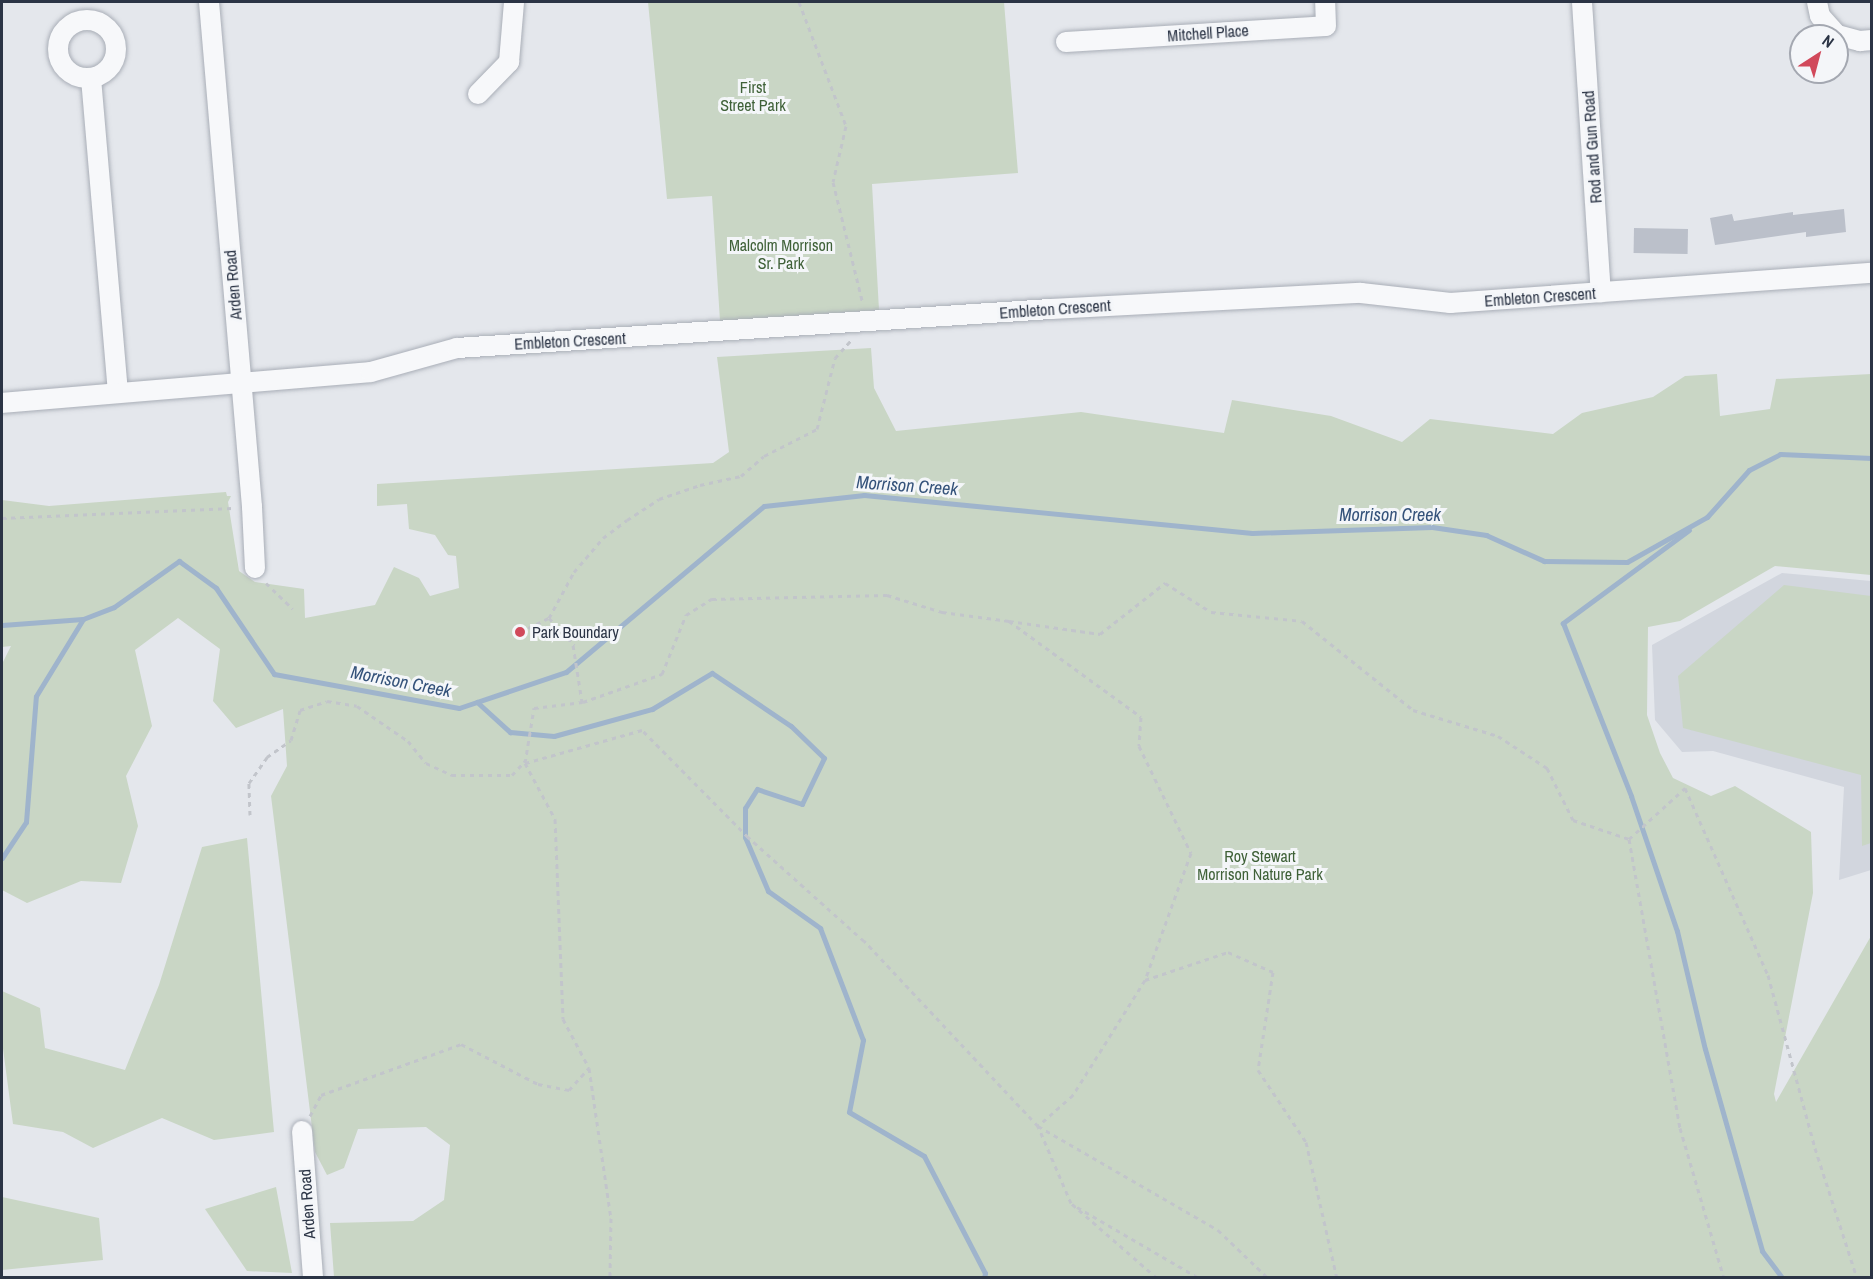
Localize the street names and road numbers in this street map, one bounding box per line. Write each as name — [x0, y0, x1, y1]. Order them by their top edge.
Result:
street label: Mitchell Place — [1167, 21, 1249, 45]
street label: Rod and Gun Road — [1578, 90, 1606, 204]
street label: Arden Road — [220, 249, 246, 321]
street label: Embleton Crescent — [1484, 284, 1596, 310]
street label: Embleton Crescent — [999, 296, 1111, 322]
street label: Embleton Crescent — [514, 328, 626, 354]
street label: Arden Road — [295, 1168, 319, 1240]

